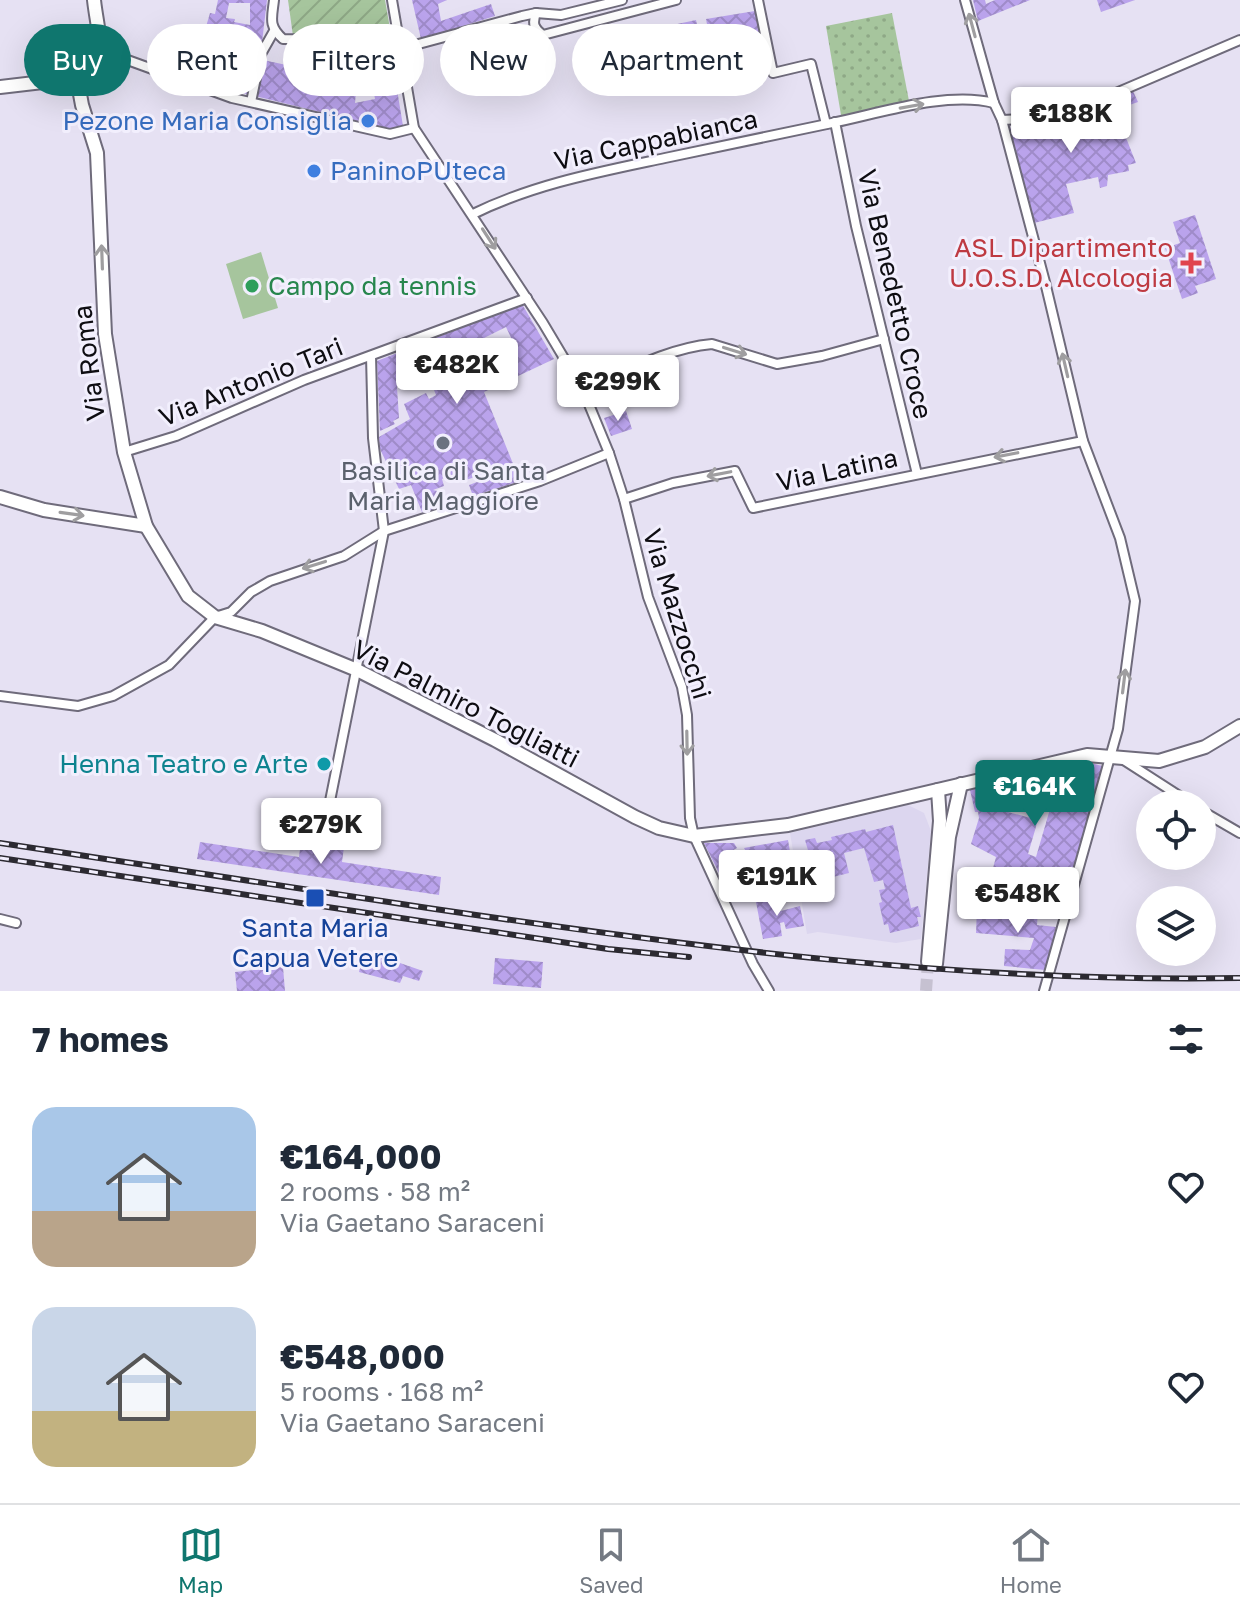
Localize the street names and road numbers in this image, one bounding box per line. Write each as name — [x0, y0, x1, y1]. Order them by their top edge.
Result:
street label: Via Cappabianca — [551, 103, 760, 176]
street label: Via Benedetto Croce — [852, 166, 939, 422]
street label: Via Roma — [66, 303, 111, 423]
street label: Via Antonio Tari — [154, 331, 347, 433]
street label: Via Latina — [773, 442, 900, 497]
street label: Via Mazzocchi — [637, 525, 718, 703]
street label: Via Palmiro Togliatti — [348, 633, 585, 774]

